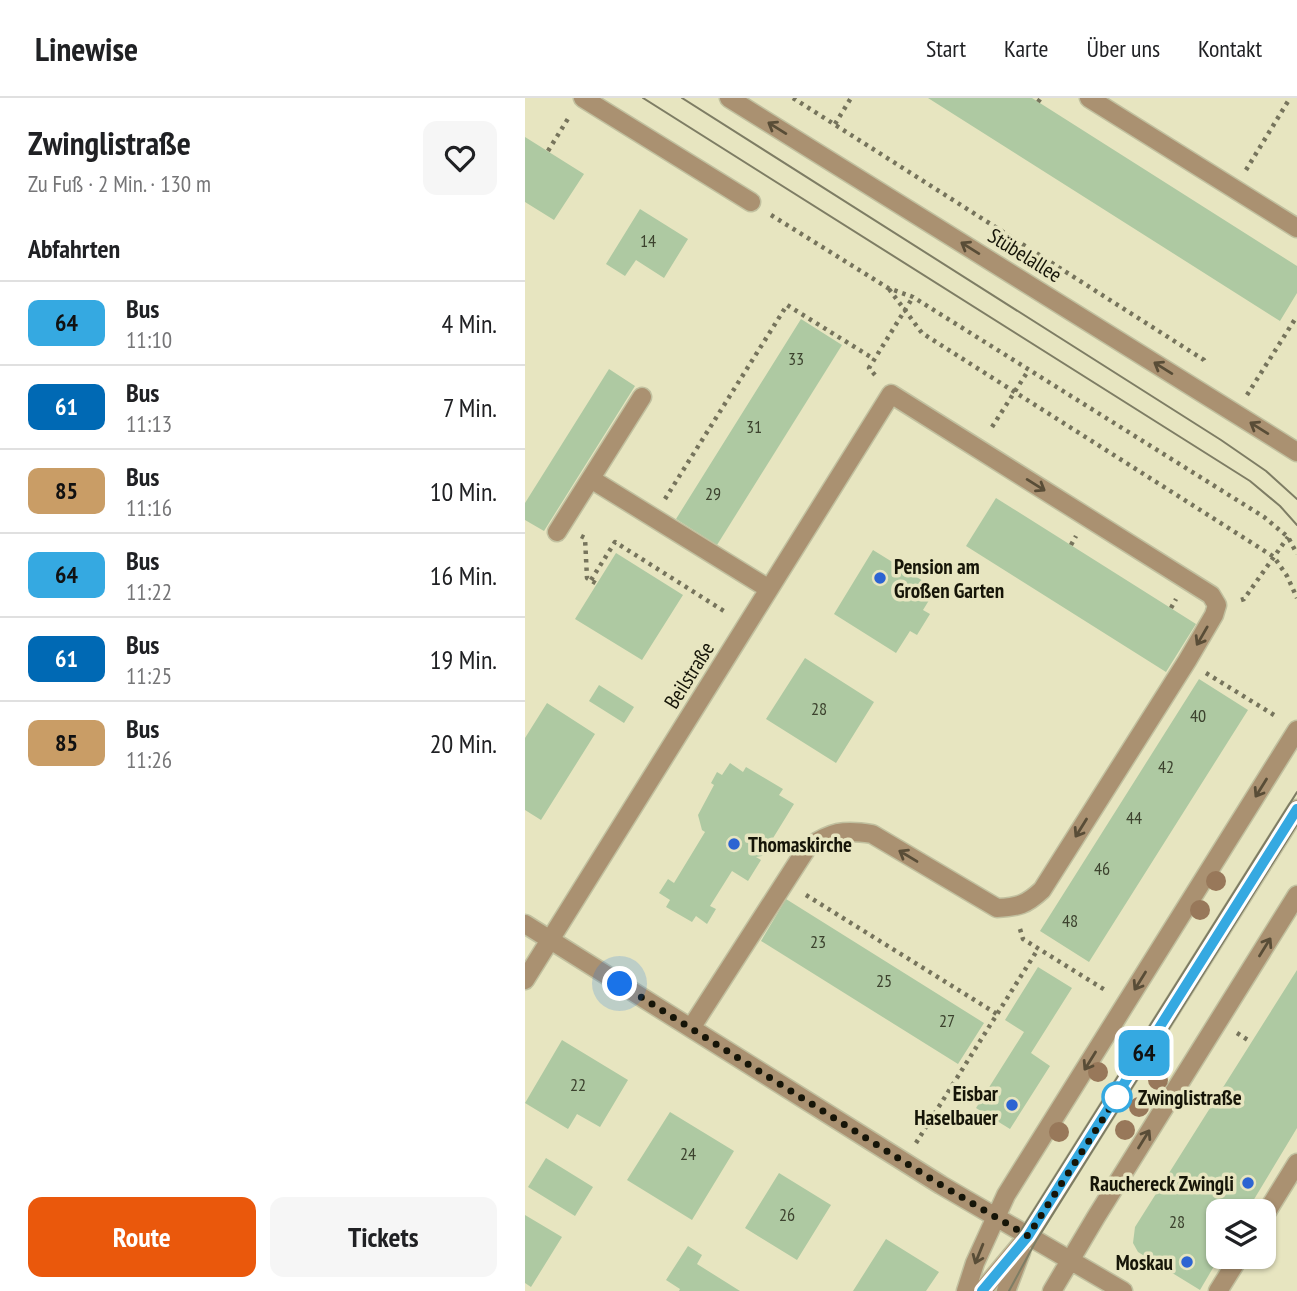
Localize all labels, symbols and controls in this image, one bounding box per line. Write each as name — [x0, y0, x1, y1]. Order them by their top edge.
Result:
text: Linewise — [35, 27, 138, 70]
text: Start — [926, 33, 966, 64]
text: Karte — [1004, 33, 1049, 64]
text: Über uns — [1087, 33, 1160, 64]
text: Kontakt — [1198, 33, 1262, 64]
one-way arrow — [767, 120, 787, 134]
text: Zwinglistraße — [28, 121, 191, 164]
button: heart — [423, 121, 497, 195]
text: Zu Fuß · 2 Min. · 130 m — [28, 169, 211, 198]
street label: Stübelallee — [983, 222, 1067, 288]
house number: 14 — [640, 229, 656, 252]
text: Abfahrten — [28, 232, 120, 265]
one-way arrow — [960, 240, 980, 254]
text: Bus — [126, 292, 159, 325]
text: 64 — [55, 307, 78, 338]
text: 4 Min. — [442, 307, 497, 340]
text: 11:10 — [126, 325, 172, 354]
house number: 33 — [788, 347, 804, 370]
one-way arrow — [1153, 361, 1173, 375]
text: Bus — [126, 376, 159, 409]
text: 61 — [55, 391, 78, 422]
text: 7 Min. — [443, 391, 497, 424]
text: 11:13 — [126, 409, 172, 438]
house number: 31 — [746, 415, 762, 438]
one-way arrow — [1250, 420, 1269, 435]
text: Bus — [126, 460, 159, 493]
text: 85 — [55, 475, 78, 506]
text: 10 Min. — [430, 475, 497, 508]
one-way arrow — [1026, 479, 1046, 493]
house number: 29 — [705, 482, 721, 505]
text: 11:16 — [126, 493, 172, 522]
text: Bus — [126, 544, 159, 577]
place label: Pension am Großen Garten — [894, 553, 1004, 604]
text: 64 — [55, 559, 78, 590]
text: 16 Min. — [430, 559, 497, 592]
marker: Pension am Großen Garten — [872, 570, 888, 586]
text: 11:22 — [126, 577, 172, 606]
one-way arrow — [1195, 625, 1209, 645]
text: Bus — [126, 628, 159, 661]
street label: Beilstraße — [658, 636, 720, 714]
text: 61 — [55, 643, 78, 674]
text: 19 Min. — [430, 643, 497, 676]
text: 11:25 — [126, 661, 172, 690]
house number: 28 — [811, 697, 827, 720]
house number: 40 — [1190, 704, 1206, 727]
text: Bus — [126, 712, 159, 745]
text: 85 — [55, 727, 78, 758]
text: 20 Min. — [430, 727, 497, 760]
text: 11:26 — [126, 745, 172, 774]
house number: 42 — [1158, 755, 1174, 778]
one-way arrow — [1254, 777, 1268, 797]
house number: 44 — [1126, 806, 1142, 829]
one-way arrow — [1074, 818, 1088, 837]
place label: Thomaskirche — [748, 831, 852, 858]
marker: Thomaskirche — [726, 836, 742, 852]
one-way arrow — [898, 848, 918, 862]
house number: 46 — [1094, 857, 1110, 880]
house number: 48 — [1062, 909, 1078, 932]
house number: 23 — [810, 930, 826, 953]
one-way arrow — [1258, 937, 1272, 957]
your location — [602, 966, 637, 1001]
house number: 25 — [876, 969, 892, 992]
one-way arrow — [1133, 970, 1147, 990]
house number: 27 — [939, 1009, 955, 1032]
line badge: 64 — [1113, 1030, 1175, 1076]
text: 64 — [1133, 1037, 1155, 1068]
one-way arrow — [1082, 1050, 1096, 1070]
house number: 22 — [570, 1073, 586, 1096]
place label: Eisbar Haselbauer — [914, 1080, 999, 1131]
marker: Zwinglistraße — [1102, 1082, 1132, 1112]
place label: Zwinglistraße — [1138, 1084, 1242, 1111]
marker: Eisbar Haselbauer — [1004, 1097, 1020, 1113]
one-way arrow — [1137, 1130, 1151, 1150]
house number: 24 — [680, 1142, 696, 1165]
place label: Rauchereck Zwingli — [1090, 1170, 1234, 1197]
marker: Rauchereck Zwingli — [1240, 1175, 1256, 1191]
button: Route — [28, 1197, 256, 1277]
button: Tickets — [270, 1197, 497, 1277]
map controls — [1206, 1199, 1276, 1269]
button: layers — [1206, 1199, 1276, 1269]
house number: 26 — [779, 1203, 795, 1226]
house number: 28 — [1169, 1210, 1185, 1233]
one-way arrow — [972, 1242, 985, 1264]
place label: Moskau — [1116, 1249, 1173, 1276]
marker: Moskau — [1179, 1254, 1195, 1270]

